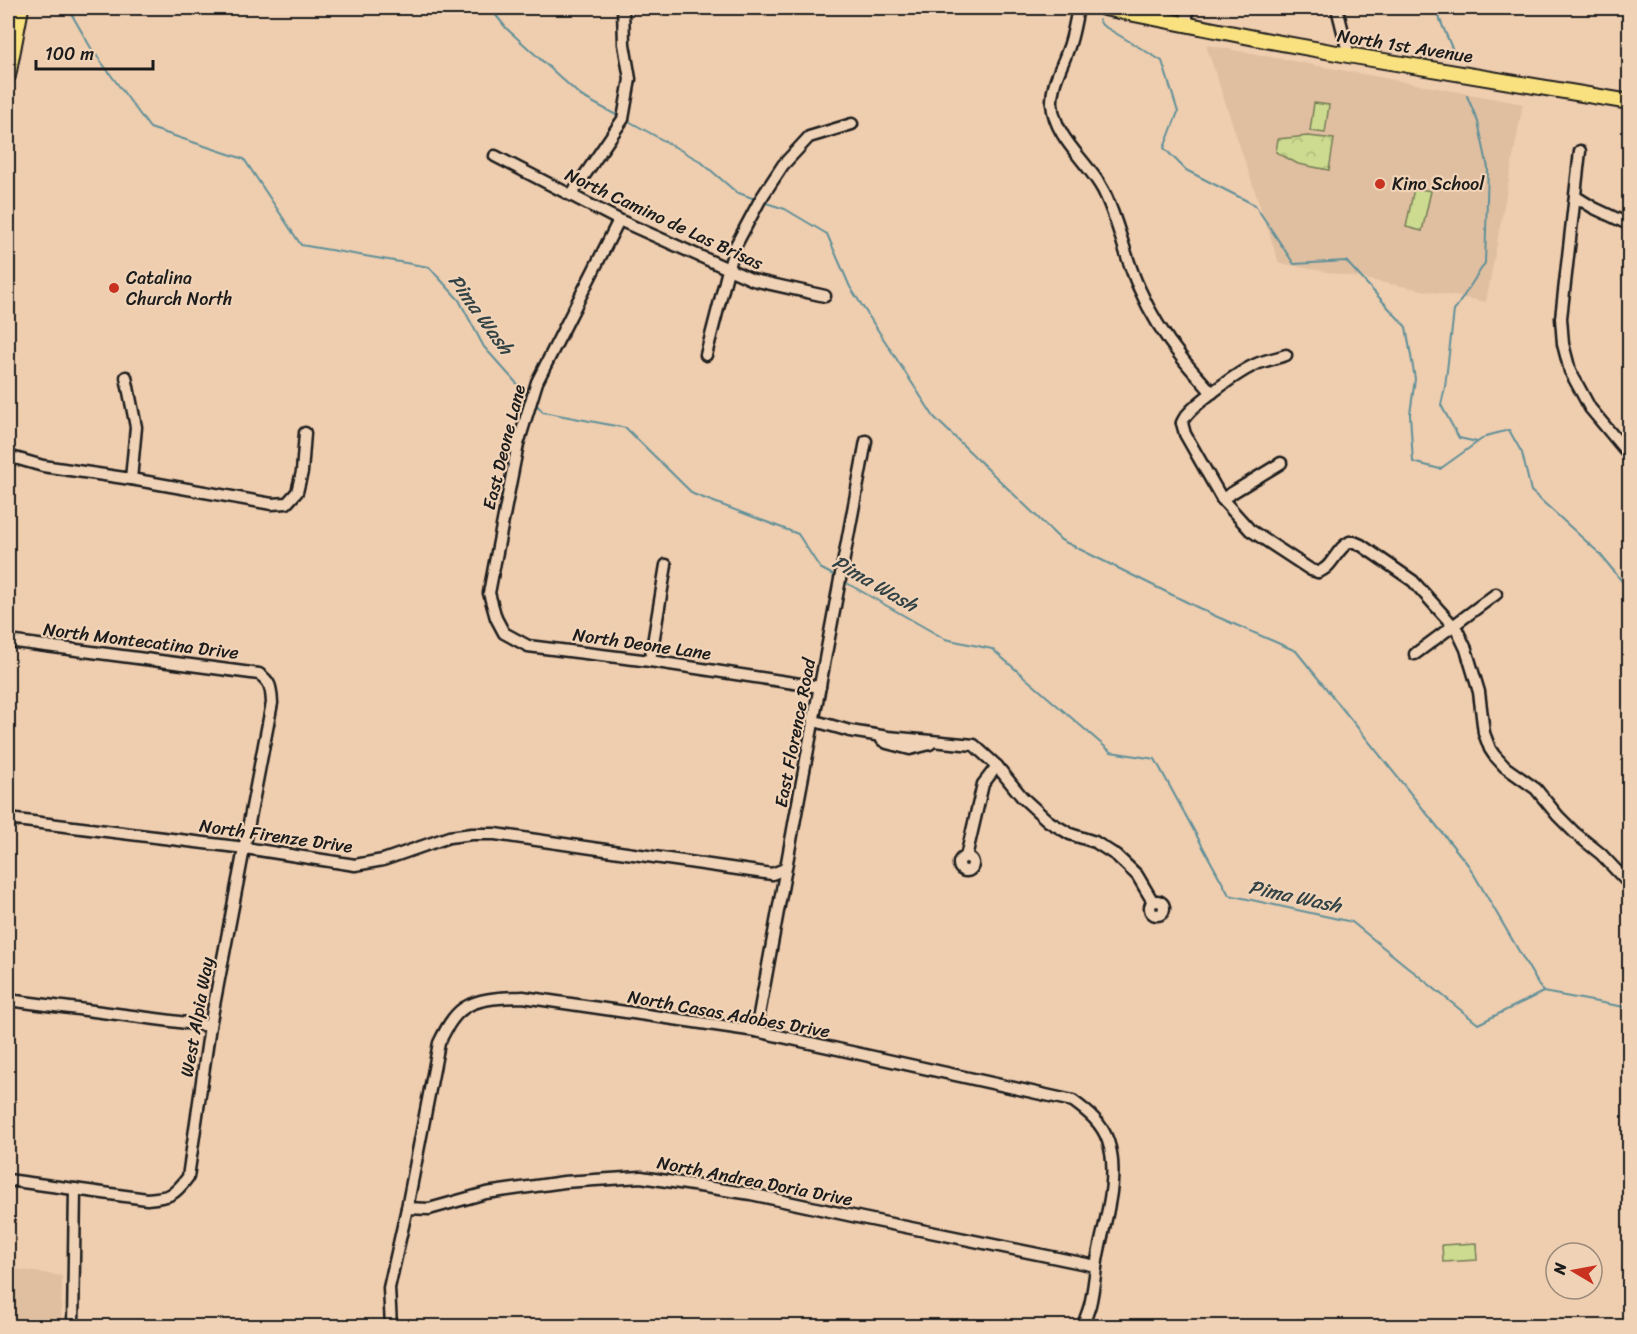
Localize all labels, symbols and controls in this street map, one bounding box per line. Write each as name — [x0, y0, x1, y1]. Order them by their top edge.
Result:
street label: North 1st Avenue — [1335, 19, 1475, 73]
scale bar — [36, 33, 153, 71]
text: 100 m — [45, 38, 94, 70]
street label: North Camino de Las Brisas — [559, 159, 769, 279]
place label: Kino School — [1392, 168, 1485, 200]
marker: Kino School — [1373, 177, 1387, 191]
place label: Catalina Church North — [126, 262, 232, 315]
water label: Pima Wash — [439, 266, 523, 364]
marker: Catalina Church North — [107, 281, 121, 295]
street label: East Deone Lane — [473, 381, 535, 513]
water label: Pima Wash — [825, 545, 925, 623]
street label: North Montecatina Drive — [41, 613, 241, 669]
street label: North Deone Lane — [571, 618, 714, 670]
street label: East Florence Road — [765, 654, 825, 810]
street label: North Firenze Drive — [197, 809, 355, 863]
water label: Pima Wash — [1245, 870, 1346, 924]
street label: West Alpia Way — [171, 954, 223, 1080]
street label: North Casas Adobes Drive — [625, 980, 833, 1048]
street label: North Andrea Doria Drive — [654, 1146, 856, 1216]
north arrow — [1544, 1241, 1604, 1301]
text: N — [1544, 1260, 1575, 1277]

